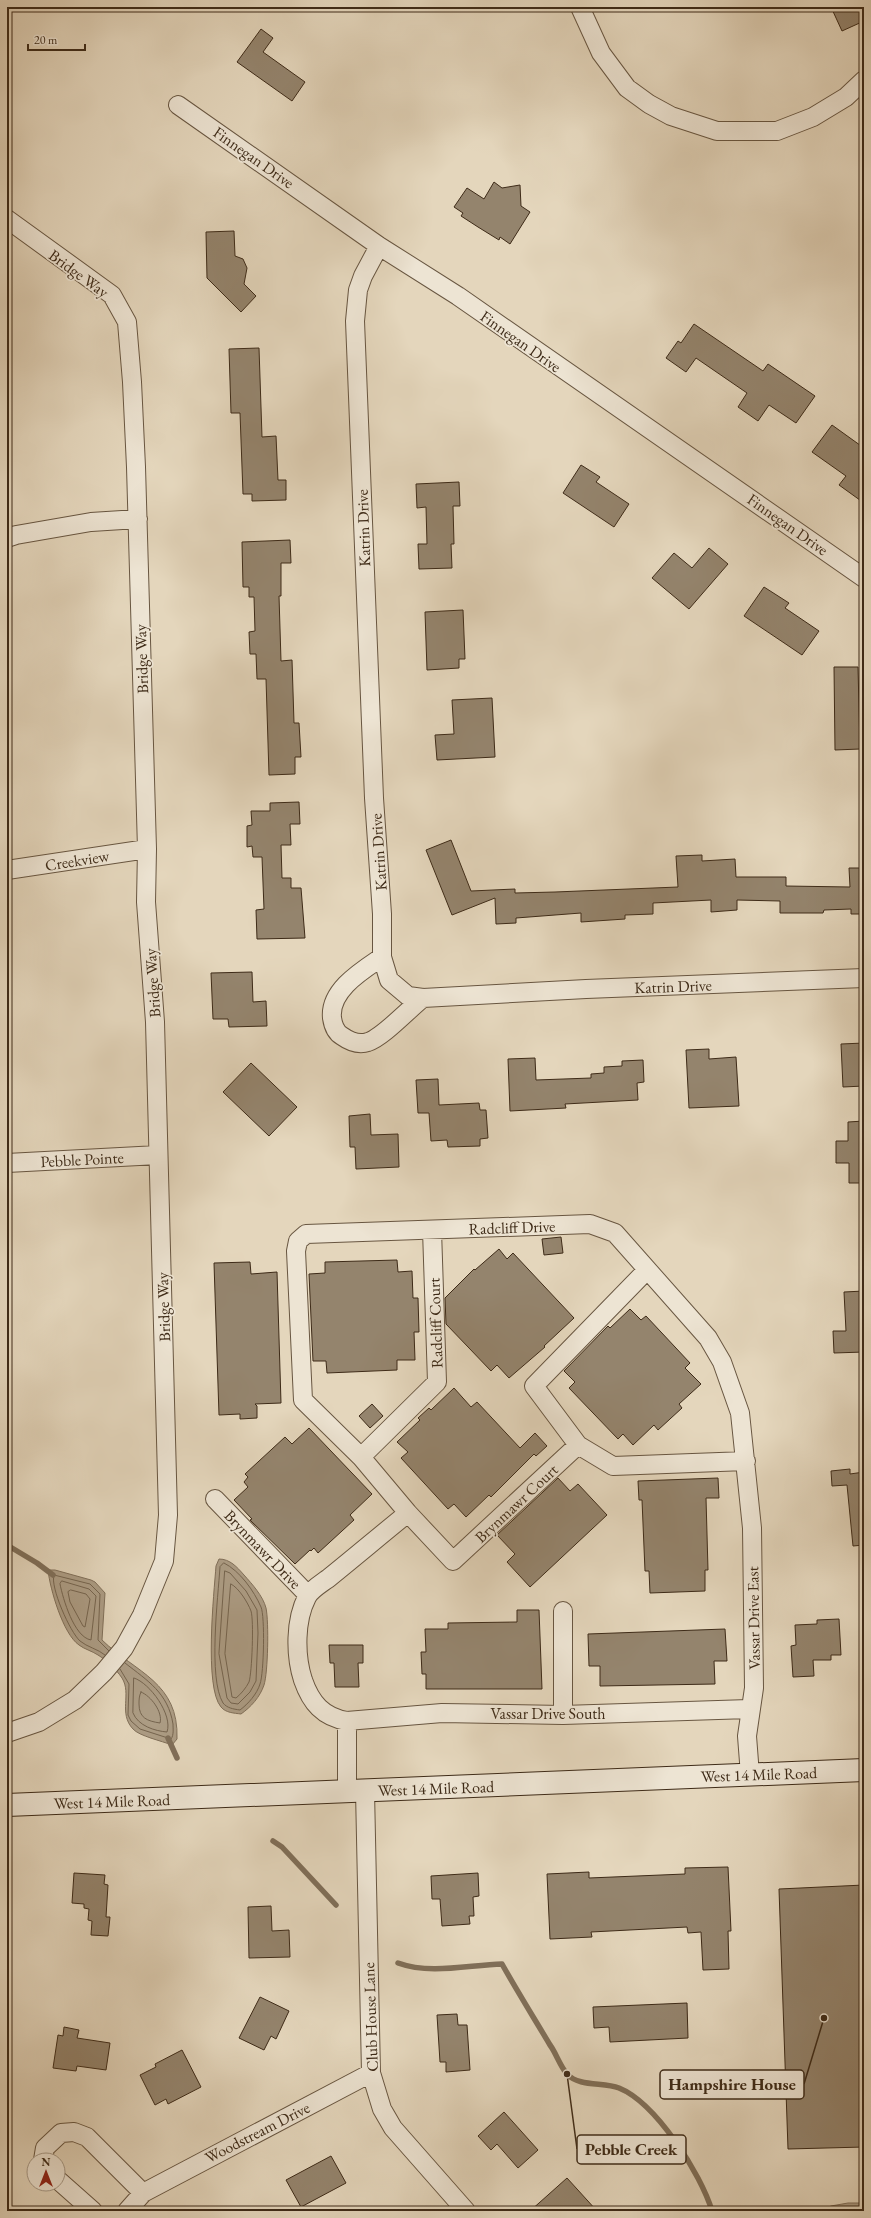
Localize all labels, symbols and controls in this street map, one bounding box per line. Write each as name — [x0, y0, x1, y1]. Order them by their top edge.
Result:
scale bar — [28, 26, 85, 52]
text: 20 m — [34, 32, 58, 48]
street label: Finnegan Drive — [209, 122, 298, 193]
street label: Bridge Way — [44, 244, 114, 303]
street label: Finnegan Drive — [476, 306, 565, 377]
street label: Katrin Drive — [352, 489, 375, 567]
street label: Finnegan Drive — [743, 489, 832, 560]
street label: Bridge Way — [130, 623, 153, 694]
street label: Katrin Drive — [365, 813, 392, 891]
street label: Creekview — [44, 845, 112, 876]
street label: Bridge Way — [140, 947, 165, 1018]
street label: Katrin Drive — [634, 975, 712, 998]
street label: Pebble Pointe — [40, 1147, 124, 1172]
street label: Radcliff Drive — [468, 1215, 556, 1240]
street label: Bridge Way — [152, 1271, 175, 1342]
street label: Radcliff Court — [423, 1277, 448, 1369]
street label: Brynmawr Court — [470, 1459, 562, 1547]
street label: Brynmawr Drive — [220, 1505, 306, 1593]
street label: Vassar Drive East — [742, 1566, 765, 1670]
street label: Vassar Drive South — [490, 1703, 606, 1724]
street label: West 14 Mile Road — [701, 1762, 818, 1787]
street label: West 14 Mile Road — [378, 1776, 495, 1801]
street label: West 14 Mile Road — [54, 1789, 171, 1814]
street label: Club House Lane — [358, 1962, 383, 2072]
callout: Hampshire House — [660, 2070, 804, 2099]
text: Hampshire House — [668, 2073, 796, 2095]
street label: Woodstream Drive — [201, 2097, 313, 2168]
callout: Pebble Creek — [577, 2135, 686, 2164]
text: Pebble Creek — [585, 2138, 678, 2160]
north arrow — [26, 2152, 66, 2192]
text: N — [42, 2155, 51, 2169]

